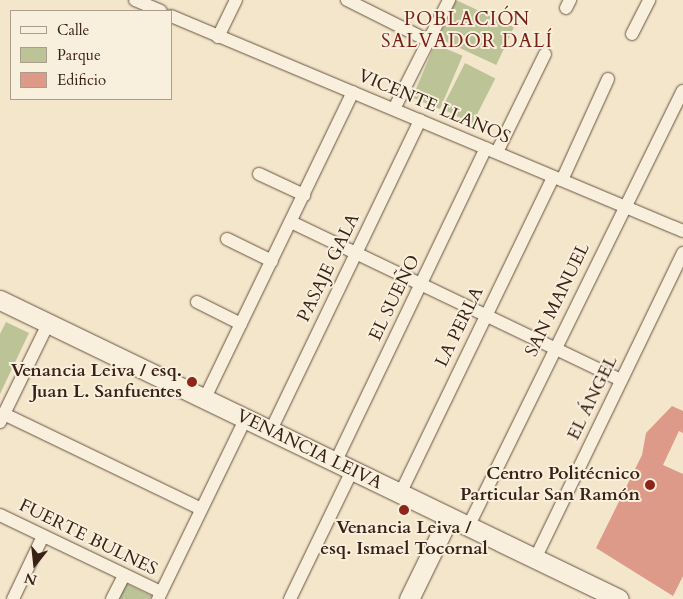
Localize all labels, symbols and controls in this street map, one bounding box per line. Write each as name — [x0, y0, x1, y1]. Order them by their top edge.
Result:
district label: POBLACIÓN SALVADOR DALÍ — [379, 9, 555, 53]
legend — [10, 10, 172, 100]
text: Calle — [57, 20, 89, 40]
text: Parque — [57, 45, 101, 65]
street label: VICENTE LLANOS — [355, 65, 513, 149]
text: Edificio — [57, 70, 106, 90]
street label: PASAJE GALA — [293, 210, 365, 326]
street label: SAN MANUEL — [521, 240, 595, 360]
street label: EL SUEÑO — [365, 252, 425, 344]
street label: LA PERLA — [431, 283, 489, 371]
street label: EL ÁNGEL — [563, 352, 623, 444]
place label: Venancia Leiva / esq. Juan L. Sanfuentes — [11, 361, 182, 404]
marker: Venancia Leiva / esq. Juan L. Sanfuentes — [186, 376, 198, 388]
street label: VENANCIA LEIVA — [233, 405, 385, 495]
place label: Centro Politécnico Particular San Ramón — [460, 464, 640, 506]
marker: Centro Politécnico Particular San Ramón — [644, 479, 656, 491]
street label: FUERTE BULNES — [15, 495, 161, 581]
marker: Venancia Leiva / esq. Ismael Tocornal — [398, 504, 410, 516]
place label: Venancia Leiva / esq. Ismael Tocornal — [320, 518, 488, 560]
north arrow — [10, 539, 60, 589]

